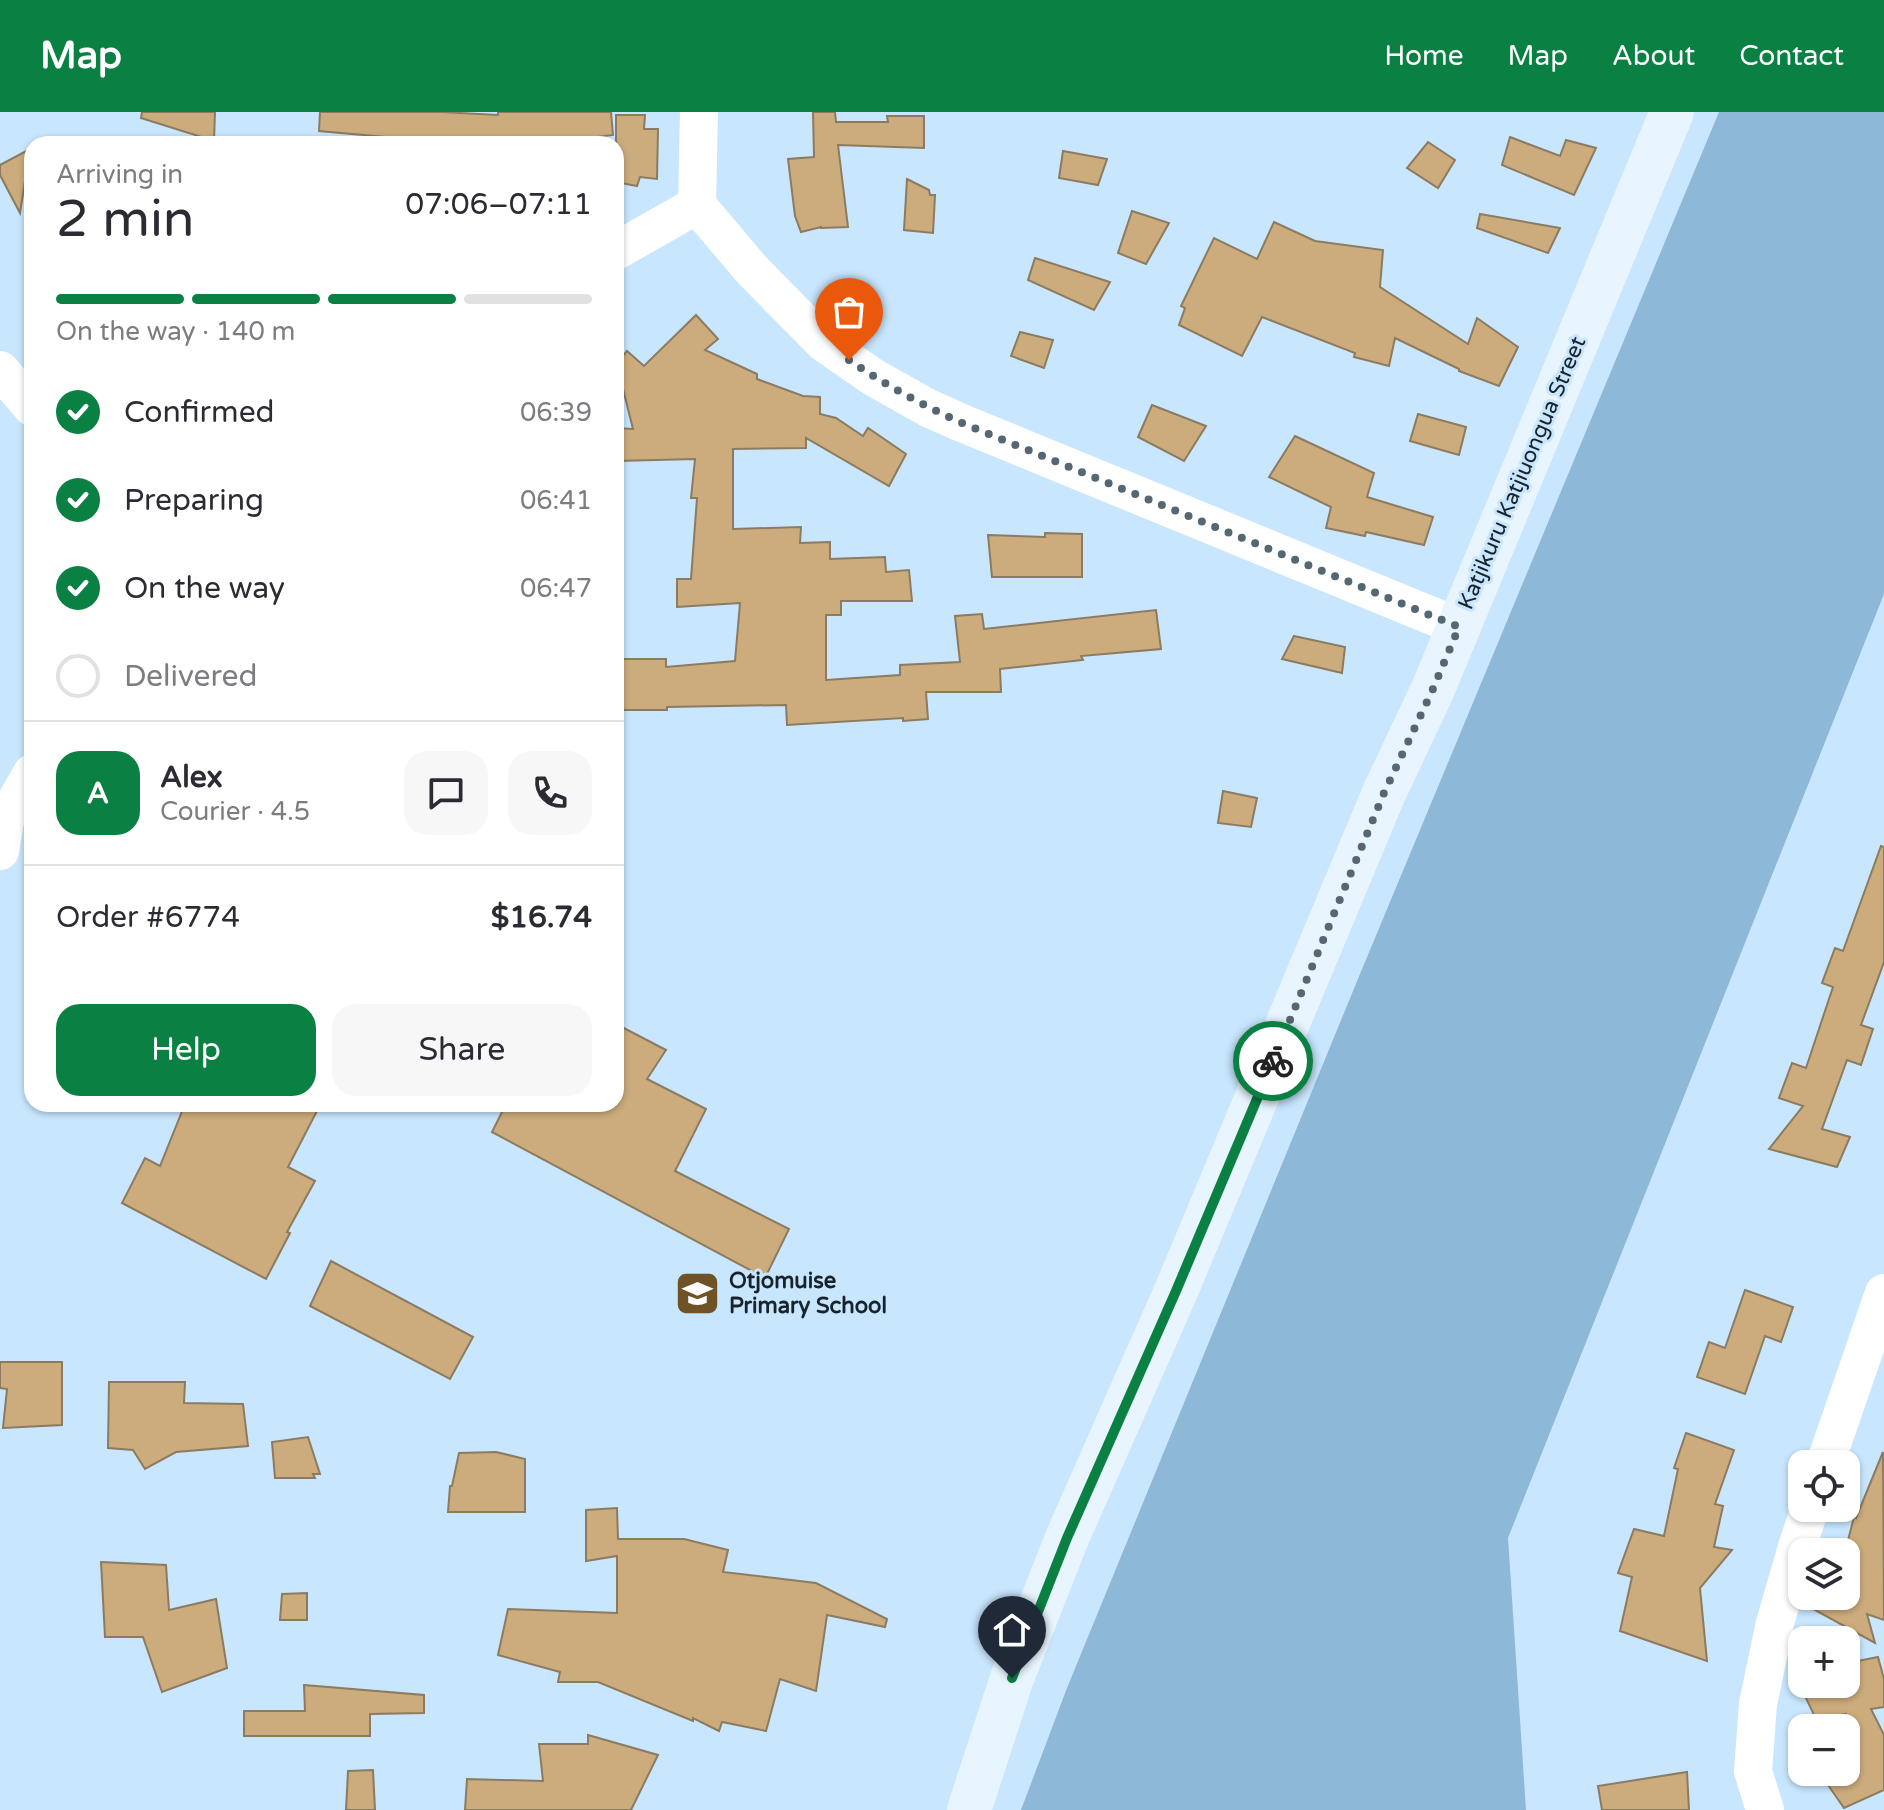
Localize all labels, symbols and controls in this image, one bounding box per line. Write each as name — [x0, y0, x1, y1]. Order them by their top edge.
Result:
text: Map — [40, 33, 122, 79]
text: Home — [1384, 39, 1464, 73]
text: Map — [1508, 39, 1568, 73]
text: About — [1612, 39, 1695, 73]
text: Contact — [1739, 39, 1844, 73]
text: Arriving in — [56, 159, 183, 190]
text: 07:06–07:11 — [405, 186, 592, 223]
text: 2 min — [56, 188, 195, 251]
pin — [815, 278, 883, 360]
icon: bag — [827, 290, 871, 334]
text: On the way · 140 m — [56, 316, 295, 347]
street label: Katjikuru Katjiuongua Street — [1453, 333, 1591, 613]
icon: check — [56, 390, 100, 434]
text: Confirmed — [124, 394, 275, 431]
text: 06:39 — [520, 397, 592, 428]
icon: check — [56, 478, 100, 522]
text: Preparing — [124, 482, 264, 519]
text: 06:41 — [520, 485, 592, 516]
icon: check — [56, 566, 100, 610]
text: On the way — [124, 570, 285, 607]
text: 06:47 — [520, 573, 592, 604]
text: Delivered — [124, 658, 258, 695]
button: chat — [404, 751, 488, 835]
button: phone — [508, 751, 592, 835]
text: Alex — [160, 759, 223, 796]
text: A — [87, 775, 109, 812]
text: Courier · 4.5 — [160, 796, 310, 827]
text: Order #6774 — [56, 899, 240, 936]
text: $16.74 — [491, 899, 592, 936]
button: Help — [56, 1004, 316, 1096]
button: Share — [332, 1004, 592, 1096]
courier — [1233, 1021, 1313, 1101]
icon: bike — [1251, 1039, 1295, 1083]
place label: Otjomuise Primary School — [729, 1268, 887, 1319]
school or university icon: Otjomuise Primary School — [674, 1270, 722, 1318]
map controls — [1788, 1450, 1860, 1786]
button: locate — [1788, 1450, 1860, 1522]
button: layers — [1788, 1538, 1860, 1610]
pin — [978, 1596, 1046, 1678]
icon: home — [990, 1608, 1034, 1652]
button: + — [1788, 1626, 1860, 1698]
button: − — [1788, 1714, 1860, 1786]

